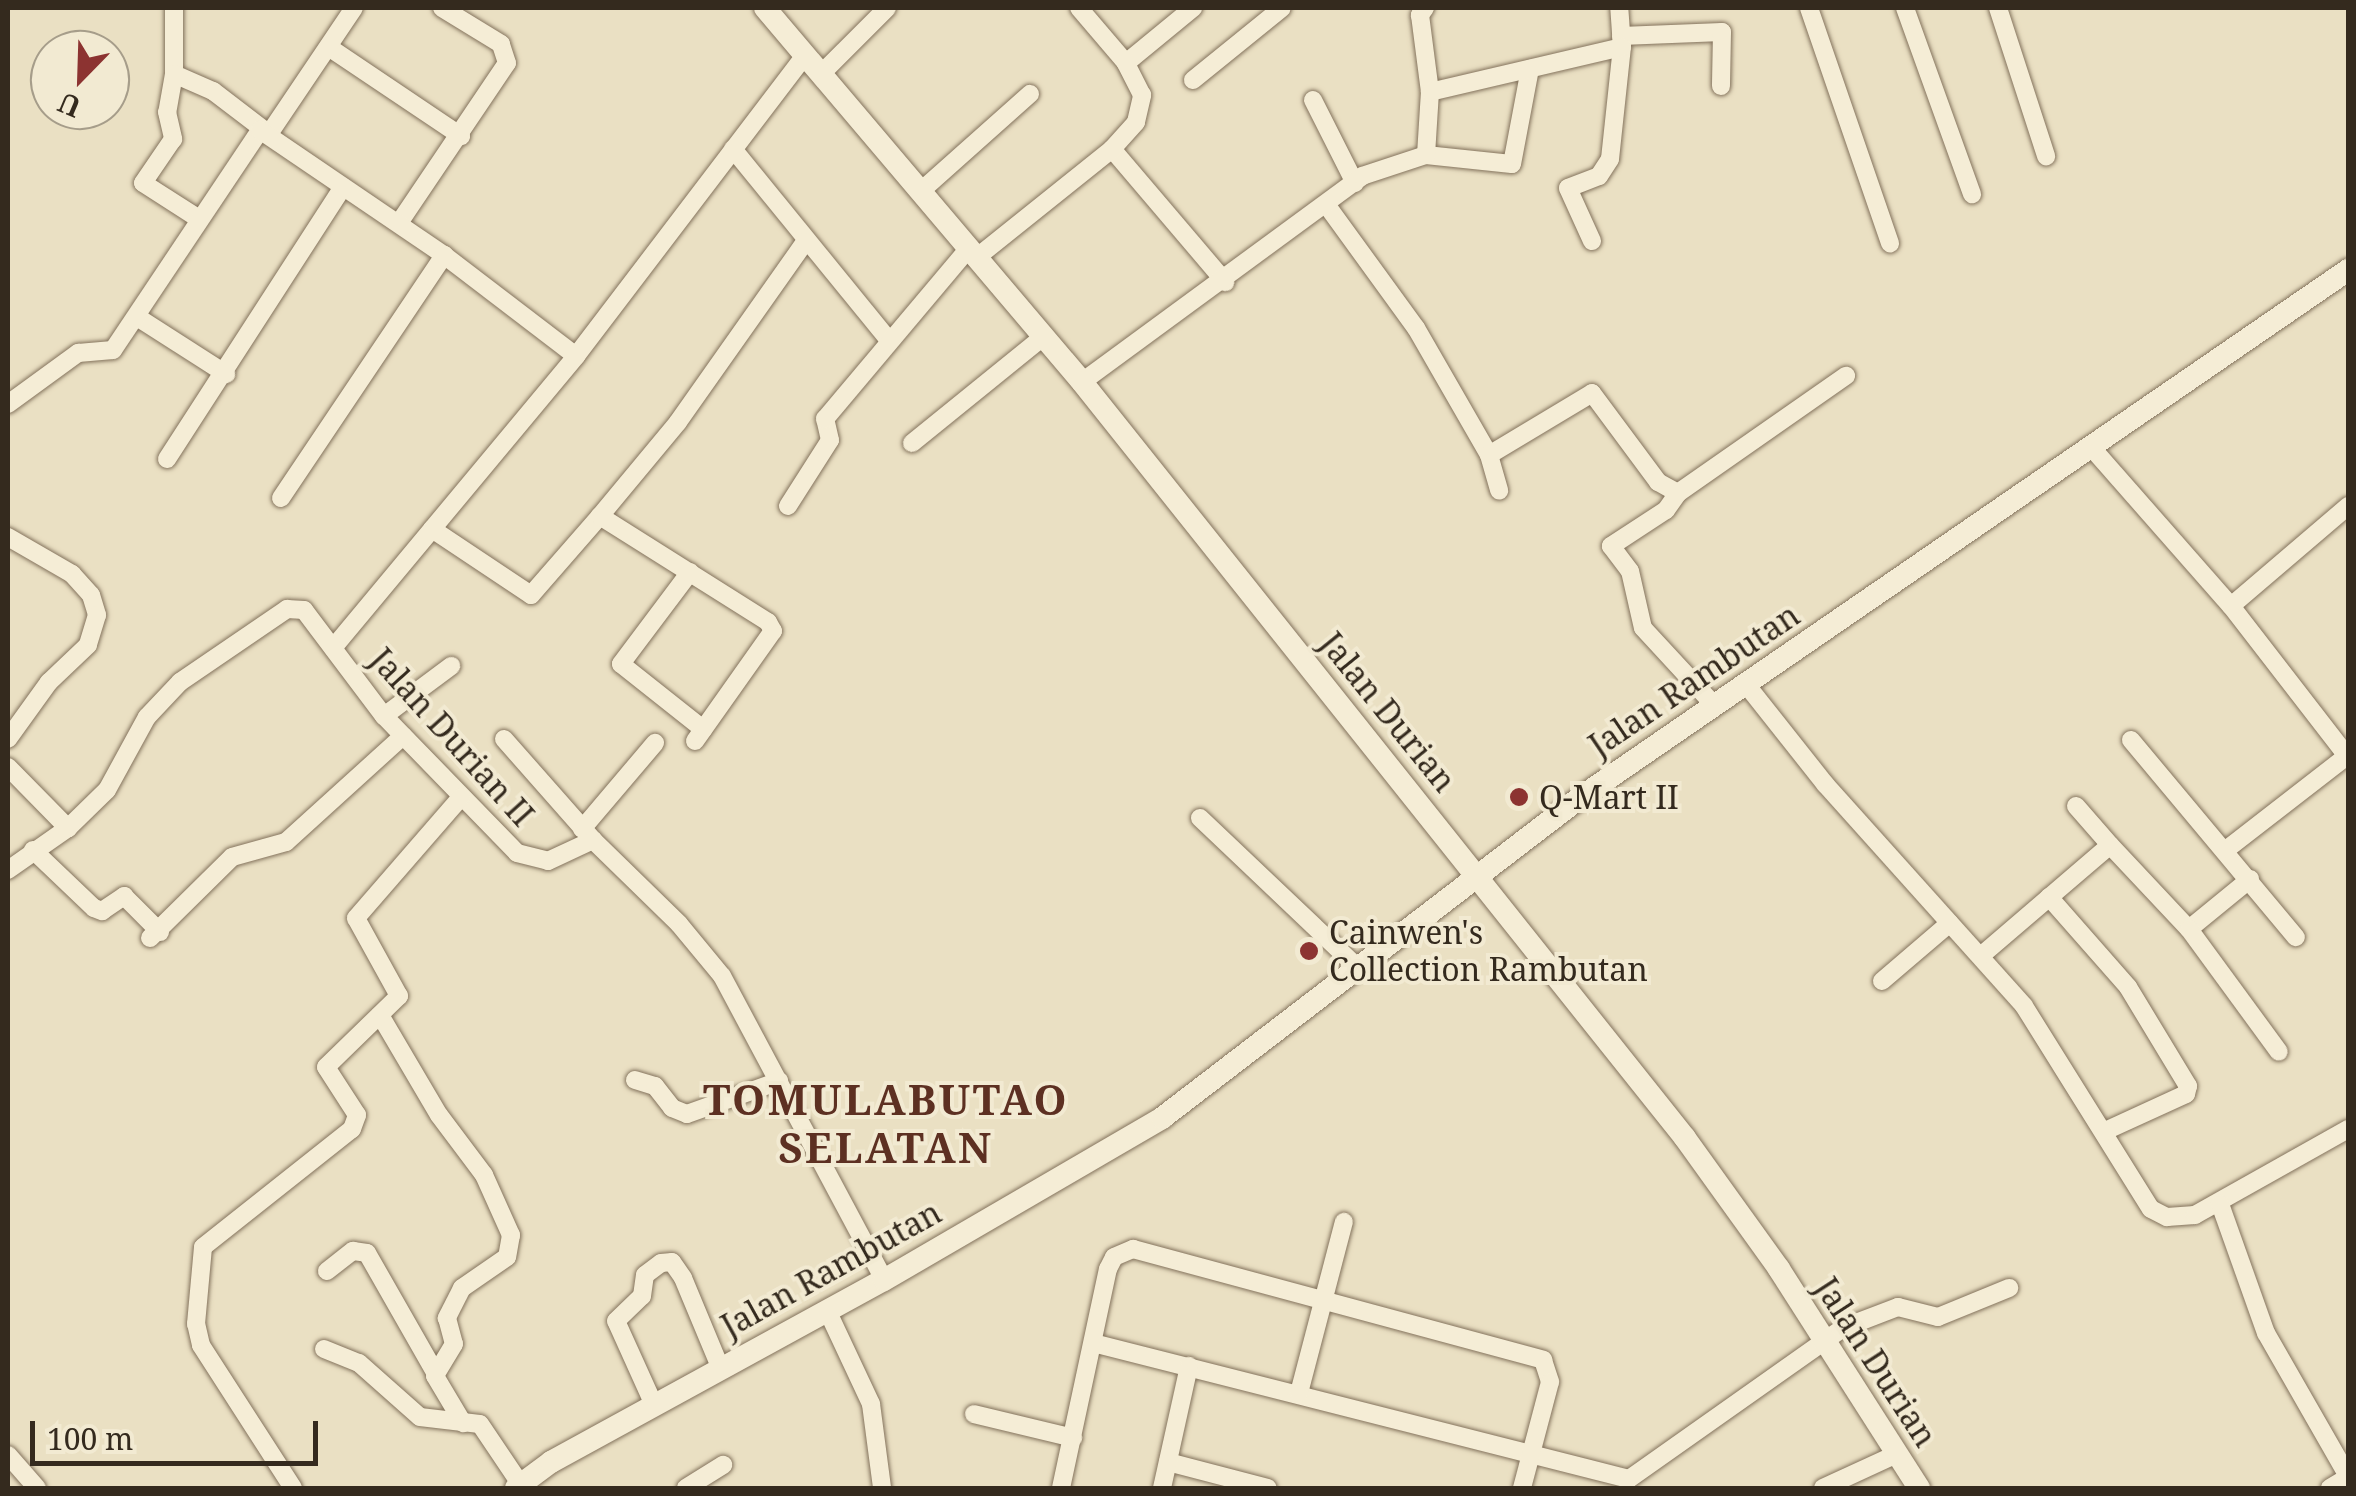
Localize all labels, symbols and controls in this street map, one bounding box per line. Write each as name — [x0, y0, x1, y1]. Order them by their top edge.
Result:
north arrow — [30, 30, 130, 130]
text: U — [52, 84, 86, 127]
street label: Jalan Rambutan — [1582, 595, 1806, 765]
street label: Jalan Durian — [1312, 625, 1464, 799]
street label: Jalan Durian II — [362, 640, 542, 834]
place label: Q-Mart II — [1539, 778, 1679, 816]
marker: Q-Mart II — [1508, 786, 1530, 808]
place label: Cainwen's Collection Rambutan — [1329, 914, 1648, 989]
marker: Cainwen's Collection Rambutan — [1298, 940, 1320, 962]
district label: TOMULABUTAO SELATAN — [703, 1074, 1069, 1172]
street label: Jalan Rambutan — [714, 1193, 948, 1345]
street label: Jalan Durian — [1807, 1270, 1945, 1454]
scale bar — [35, 1401, 322, 1463]
text: 100 m — [47, 1418, 133, 1459]

